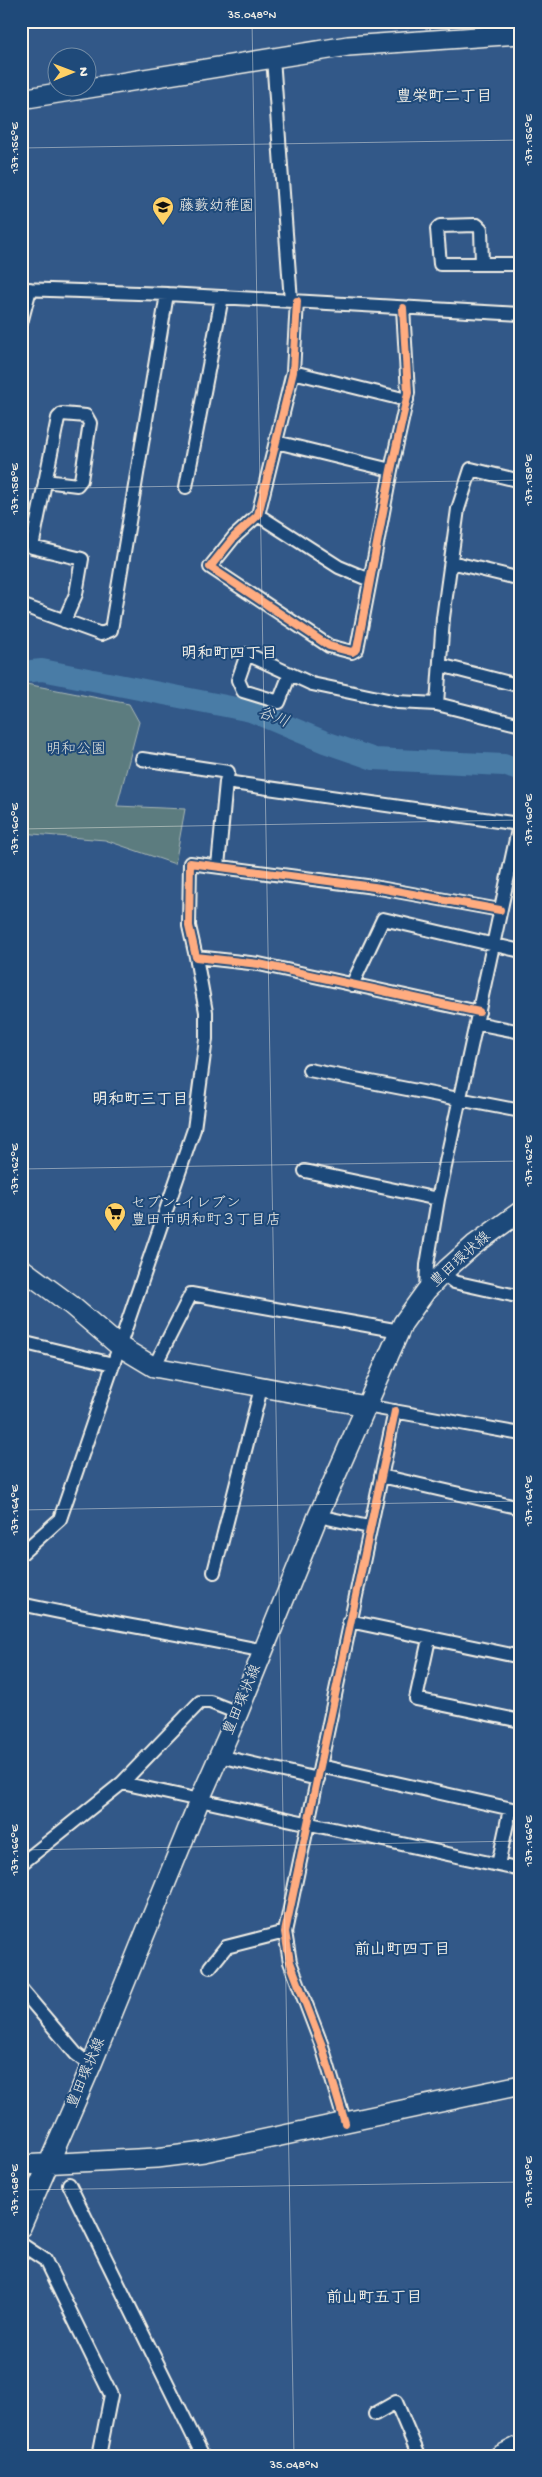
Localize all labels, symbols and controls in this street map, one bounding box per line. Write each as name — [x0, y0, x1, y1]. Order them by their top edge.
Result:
text: 35.048°N — [227, 9, 276, 23]
north arrow — [48, 48, 98, 98]
text: N — [74, 67, 91, 77]
district label: 豊栄町二丁目 — [396, 88, 492, 108]
text: 137.156°E — [523, 114, 537, 167]
text: 137.156°E — [9, 122, 23, 175]
school or university icon: 藤藪幼稚園 — [151, 195, 175, 226]
place label: 藤藪幼稚園 — [179, 197, 254, 216]
text: 137.158°E — [523, 454, 537, 507]
text: 137.158°E — [9, 463, 23, 516]
district label: 明和町四丁目 — [181, 645, 277, 665]
water label: 谷川 — [255, 703, 292, 734]
park label: 明和公園 — [46, 741, 106, 759]
text: 137.160°E — [523, 794, 537, 847]
text: 137.160°E — [9, 803, 23, 856]
district label: 明和町三丁目 — [92, 1091, 188, 1111]
text: 137.162°E — [523, 1135, 537, 1187]
text: 137.162°E — [9, 1143, 23, 1195]
place label: セブン-イレブン 豊田市明和町３丁目店 — [131, 1195, 281, 1230]
supermarket icon: セブン-イレブン 豊田市明和町３丁目店 — [103, 1201, 127, 1232]
street label: 豊田環状線 — [426, 1227, 495, 1292]
text: 137.164°E — [523, 1475, 537, 1527]
text: 137.164°E — [9, 1484, 23, 1536]
street label: 豊田環状線 — [219, 1662, 266, 1738]
text: 137.166°E — [523, 1815, 537, 1867]
text: 137.166°E — [9, 1824, 23, 1876]
district label: 前山町四丁目 — [354, 1940, 450, 1961]
street label: 豊田環状線 — [63, 2035, 110, 2111]
text: 137.168°E — [523, 2156, 537, 2209]
text: 137.168°E — [9, 2164, 23, 2217]
district label: 前山町五丁目 — [326, 2288, 422, 2309]
text: 35.048°N — [269, 2459, 318, 2473]

